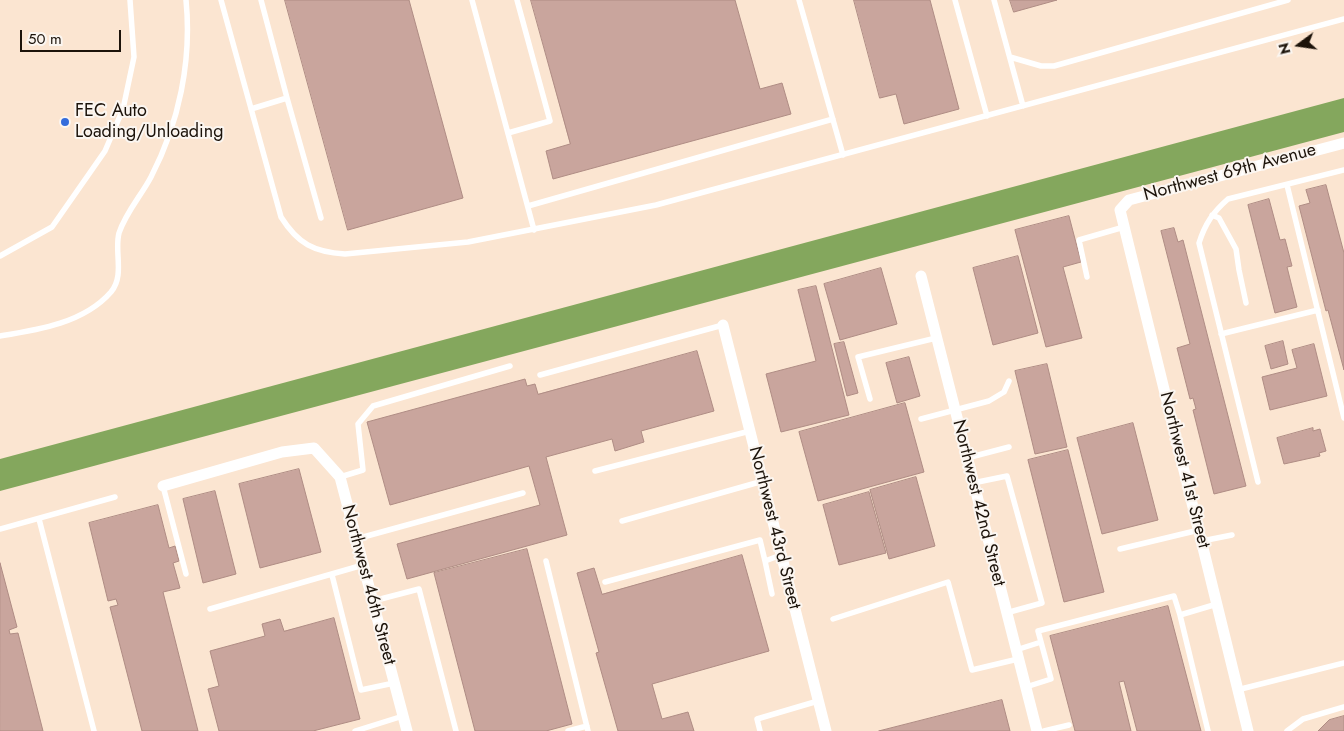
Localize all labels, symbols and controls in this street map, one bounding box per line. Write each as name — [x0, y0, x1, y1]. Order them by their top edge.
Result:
scale bar — [22, 20, 124, 52]
north arrow — [1274, 20, 1324, 70]
text: 50 m — [28, 28, 62, 50]
text: N — [1273, 41, 1295, 56]
place label: FEC Auto Loading/Unloading — [75, 101, 223, 144]
marker: FEC Auto Loading/Unloading — [59, 116, 71, 128]
street label: Northwest 69th Avenue — [1141, 140, 1319, 206]
street label: Northwest 41st Street — [1154, 390, 1214, 550]
street label: Northwest 42nd Street — [947, 418, 1009, 588]
street label: Northwest 43rd Street — [743, 444, 805, 612]
street label: Northwest 46th Street — [336, 503, 400, 667]

